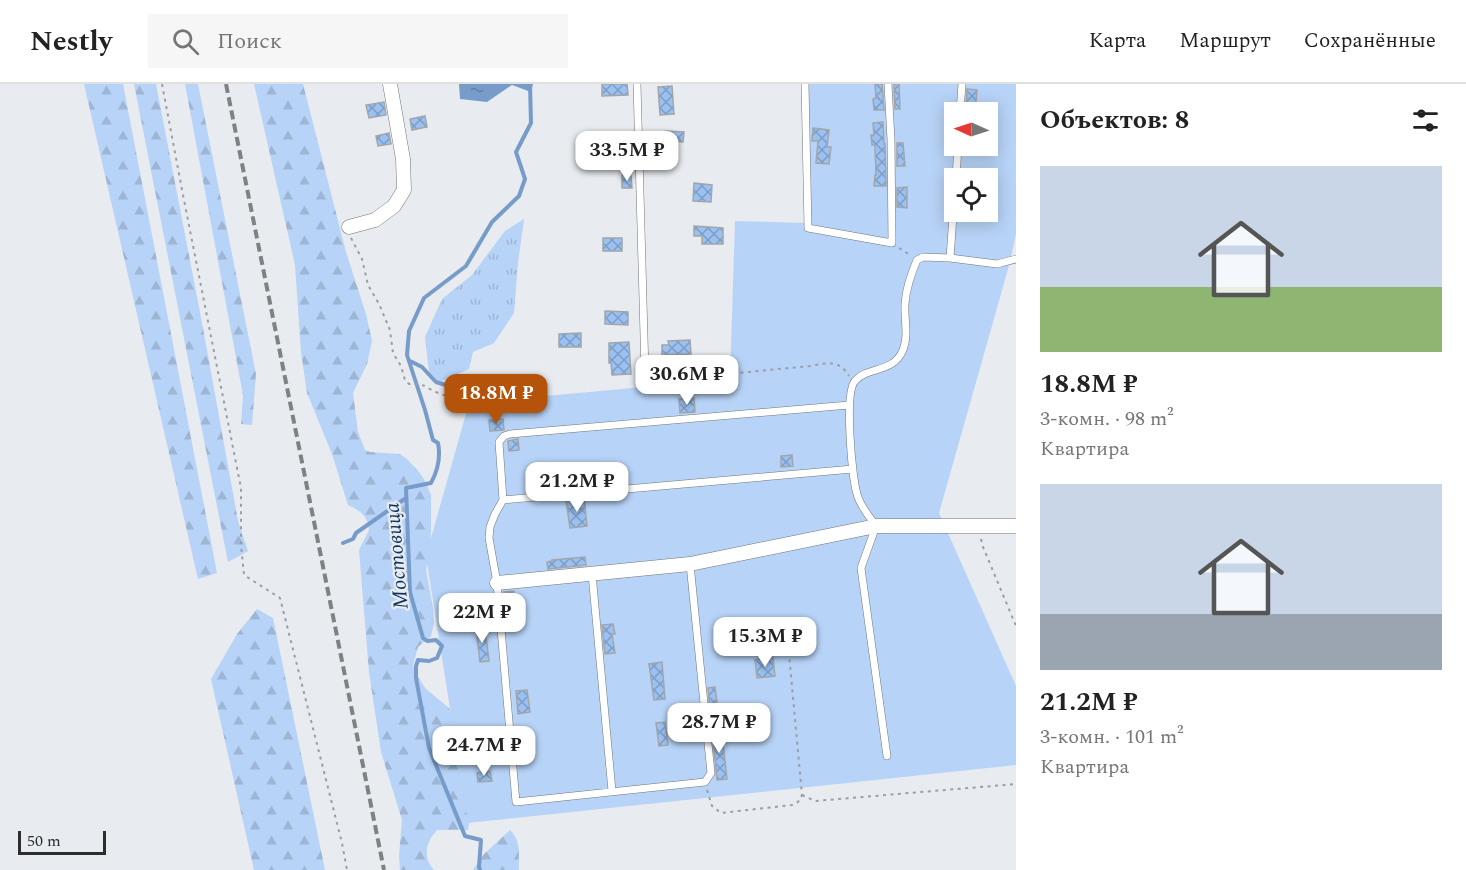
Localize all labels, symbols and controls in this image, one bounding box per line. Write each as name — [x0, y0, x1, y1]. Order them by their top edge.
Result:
search box — [148, 14, 568, 68]
text: Nestly — [30, 20, 112, 63]
icon: search — [169, 25, 202, 58]
text: Поиск — [217, 25, 282, 58]
text: Карта — [1089, 25, 1146, 57]
text: Маршрут — [1179, 25, 1271, 57]
text: Сохранённые — [1304, 25, 1436, 57]
text: Объектов: 8 — [1040, 100, 1189, 140]
north arrow — [944, 102, 998, 156]
map controls — [944, 102, 998, 222]
icon: filters — [1409, 104, 1442, 137]
pin: 33.5M ₽ — [572, 131, 682, 182]
text: 33.5M ₽ — [589, 135, 665, 165]
button: locate — [944, 168, 998, 222]
icon: home — [1187, 205, 1295, 313]
pin: 30.6M ₽ — [632, 355, 742, 406]
text: 30.6M ₽ — [649, 359, 725, 389]
text: 18.8M ₽ — [1040, 364, 1138, 404]
pin: 18.8M ₽ — [441, 374, 551, 425]
text: 18.8M ₽ — [458, 378, 534, 408]
text: 3-комн. · 98 m² — [1040, 404, 1174, 434]
text: Квартира — [1040, 434, 1129, 464]
pin: 21.2M ₽ — [522, 462, 632, 513]
text: 21.2M ₽ — [539, 466, 615, 496]
water label: Мостовица — [376, 501, 418, 611]
icon: home — [1187, 523, 1295, 631]
pin: 22M ₽ — [440, 593, 524, 644]
text: 22M ₽ — [453, 597, 511, 627]
pin: 15.3M ₽ — [710, 617, 820, 668]
text: 15.3M ₽ — [727, 621, 803, 651]
text: 21.2M ₽ — [1040, 682, 1138, 722]
pin: 28.7M ₽ — [664, 703, 774, 754]
text: 28.7M ₽ — [681, 707, 757, 737]
text: 3-комн. · 101 m² — [1040, 722, 1184, 752]
pin: 24.7M ₽ — [429, 726, 539, 777]
text: 24.7M ₽ — [446, 730, 522, 760]
text: Квартира — [1040, 752, 1129, 782]
scale bar — [18, 828, 106, 856]
text: 50 m — [27, 829, 61, 853]

